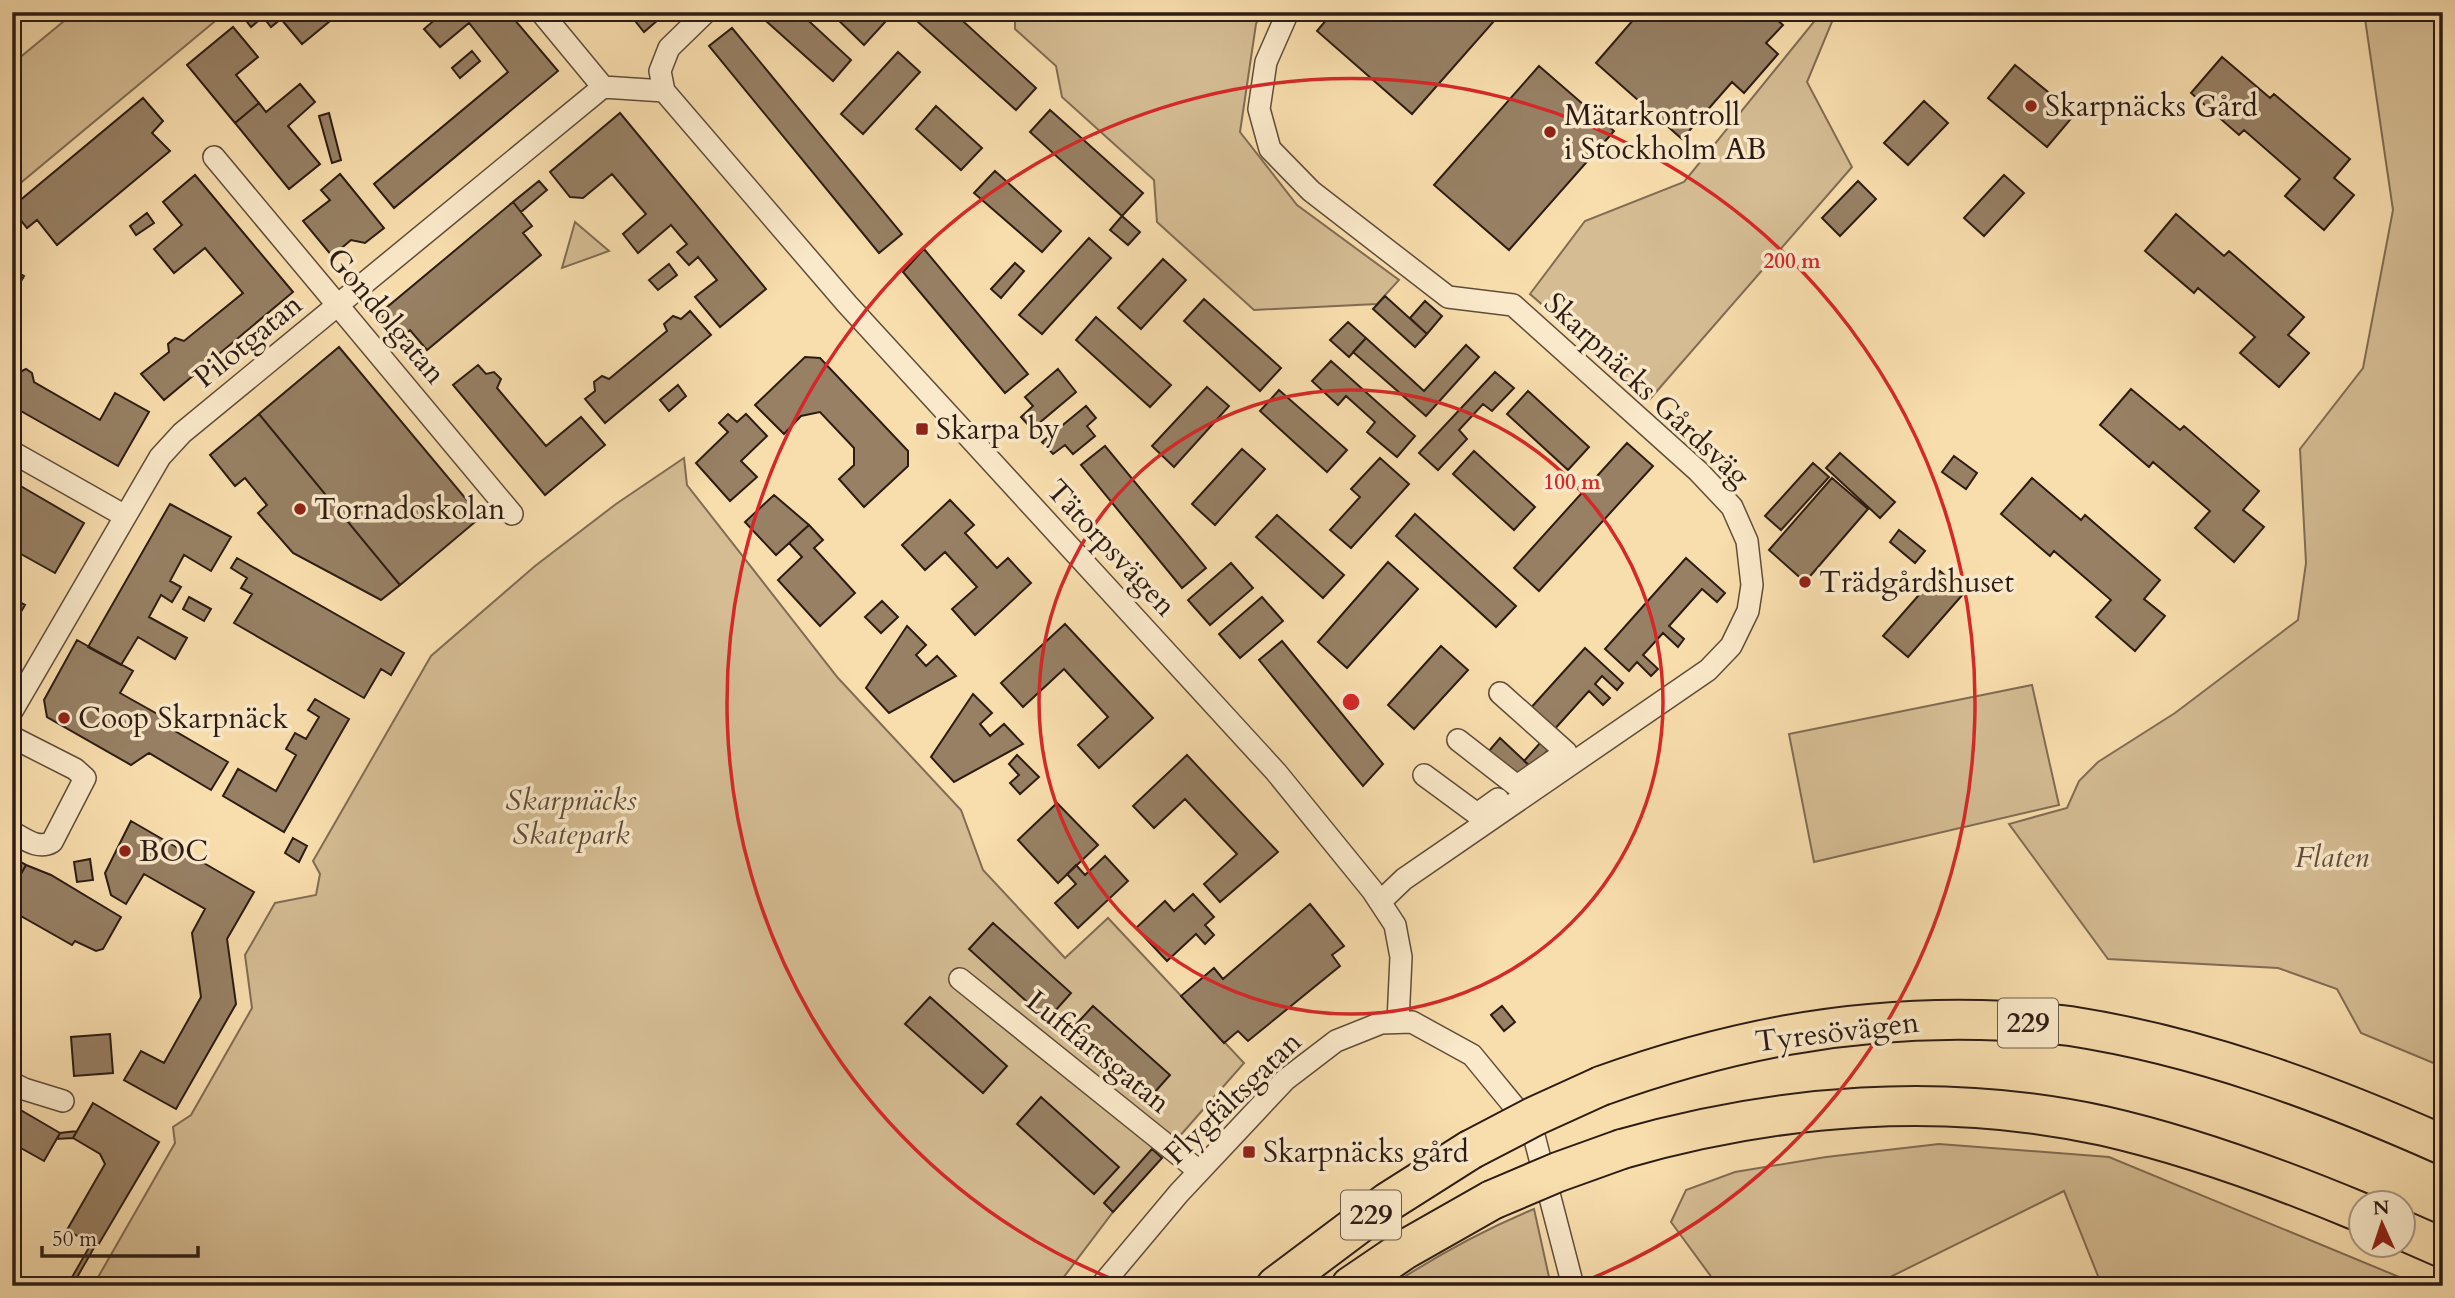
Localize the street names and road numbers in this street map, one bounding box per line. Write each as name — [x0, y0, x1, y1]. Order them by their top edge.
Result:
street label: Gondolgatan — [317, 239, 455, 393]
street label: Skarpnäcks Gårdsväg — [1535, 284, 1759, 496]
street label: Pilotgatan — [185, 285, 311, 397]
street label: Tätorpsvägen — [1037, 470, 1185, 626]
street label: Luftfartsgatan — [1017, 981, 1179, 1123]
road number: 229 — [1998, 998, 2058, 1048]
street label: Tyresövägen — [1753, 1002, 1921, 1062]
street label: Flygfältsgatan — [1155, 1022, 1311, 1174]
road number: 229 — [1341, 1190, 1401, 1240]

